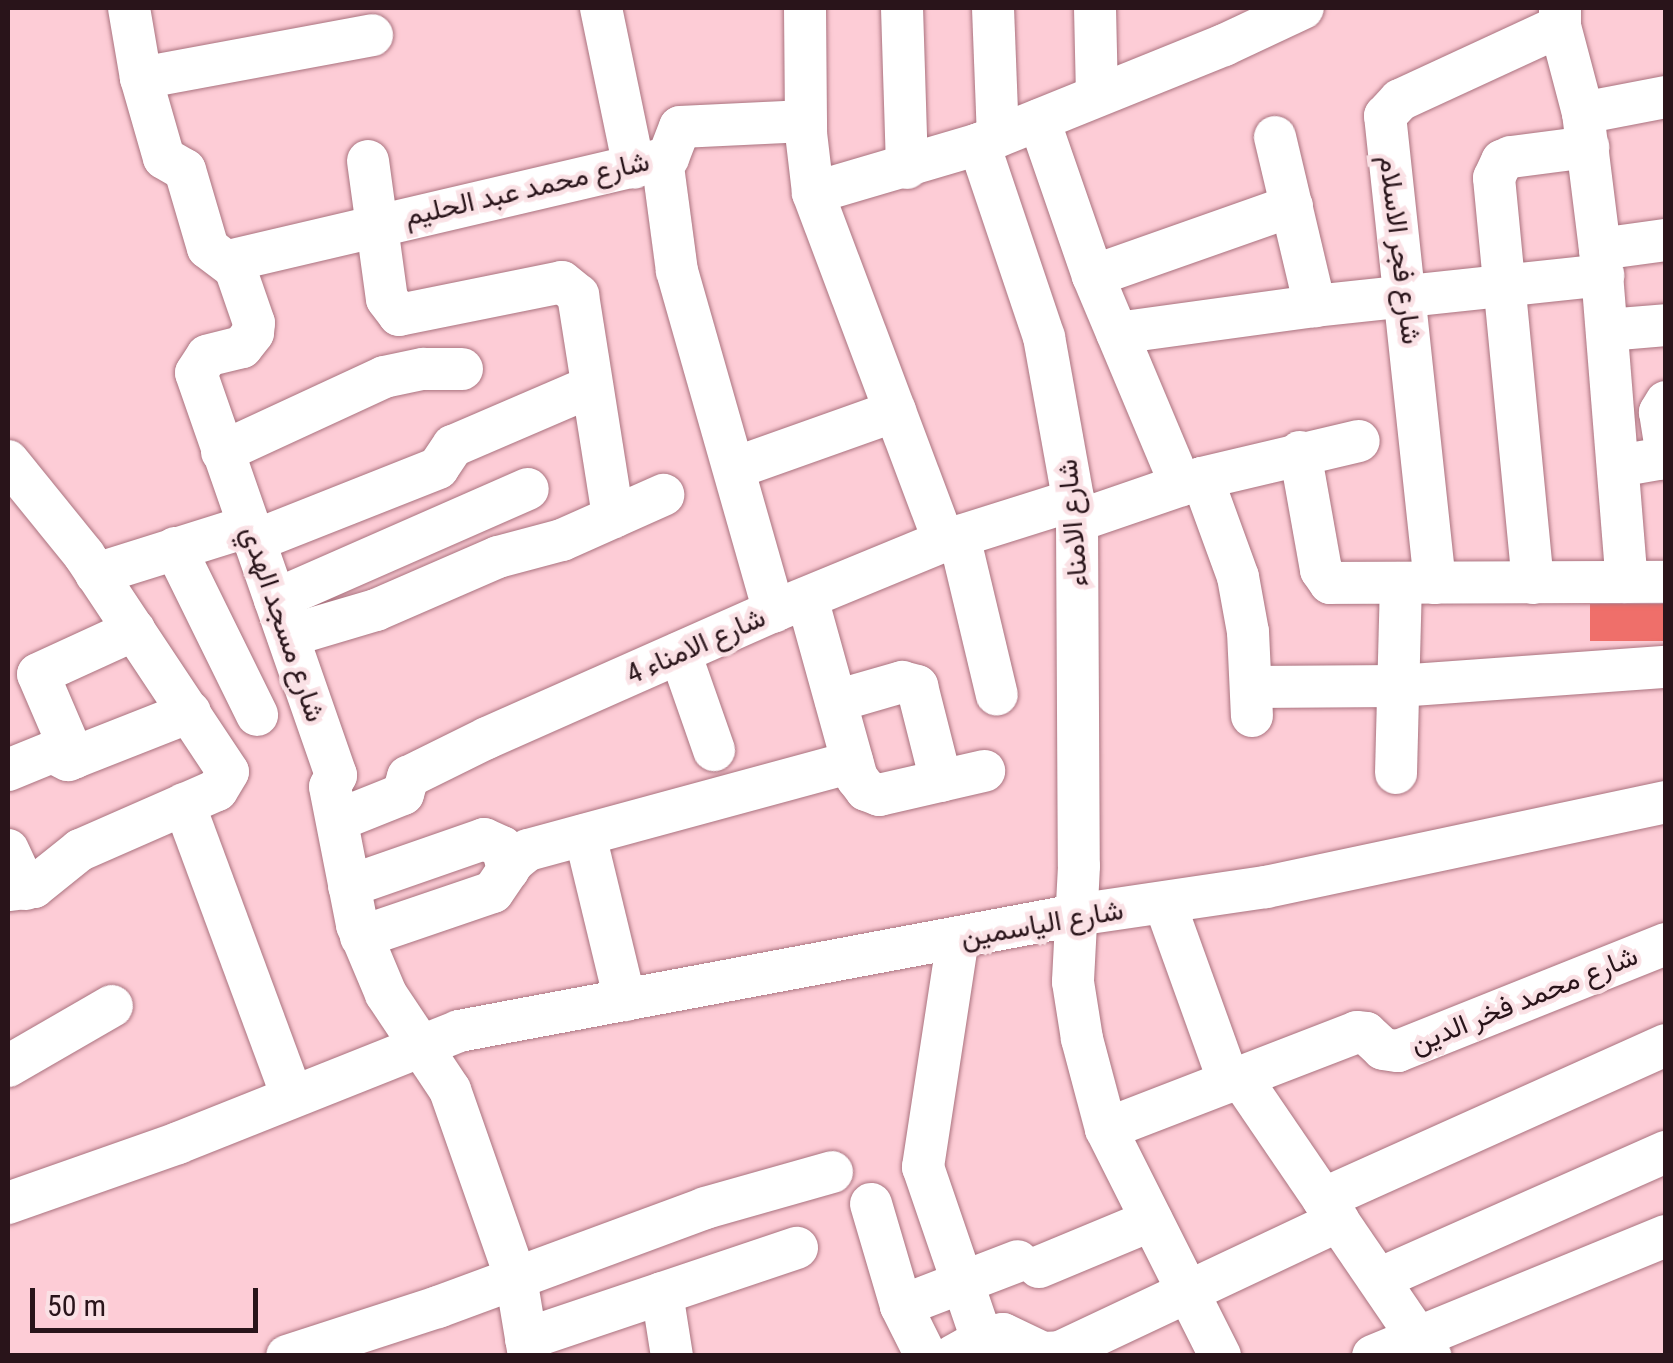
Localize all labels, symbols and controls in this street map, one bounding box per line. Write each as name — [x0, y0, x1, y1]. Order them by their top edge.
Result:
street label: شارع محمد عبد الحليم — [401, 144, 653, 234]
street label: شارع فجر الاسلام — [1372, 154, 1428, 346]
street label: شارع الامناء — [1051, 458, 1095, 588]
street label: شارع مسجد الهدي — [234, 522, 332, 726]
street label: شارع الامناء 4 — [621, 600, 771, 692]
street label: شارع الياسمين — [958, 893, 1126, 955]
street label: شارع محمد فخر الدين — [1405, 939, 1643, 1061]
scale bar — [35, 1268, 262, 1330]
text: 50 m — [47, 1288, 106, 1323]

